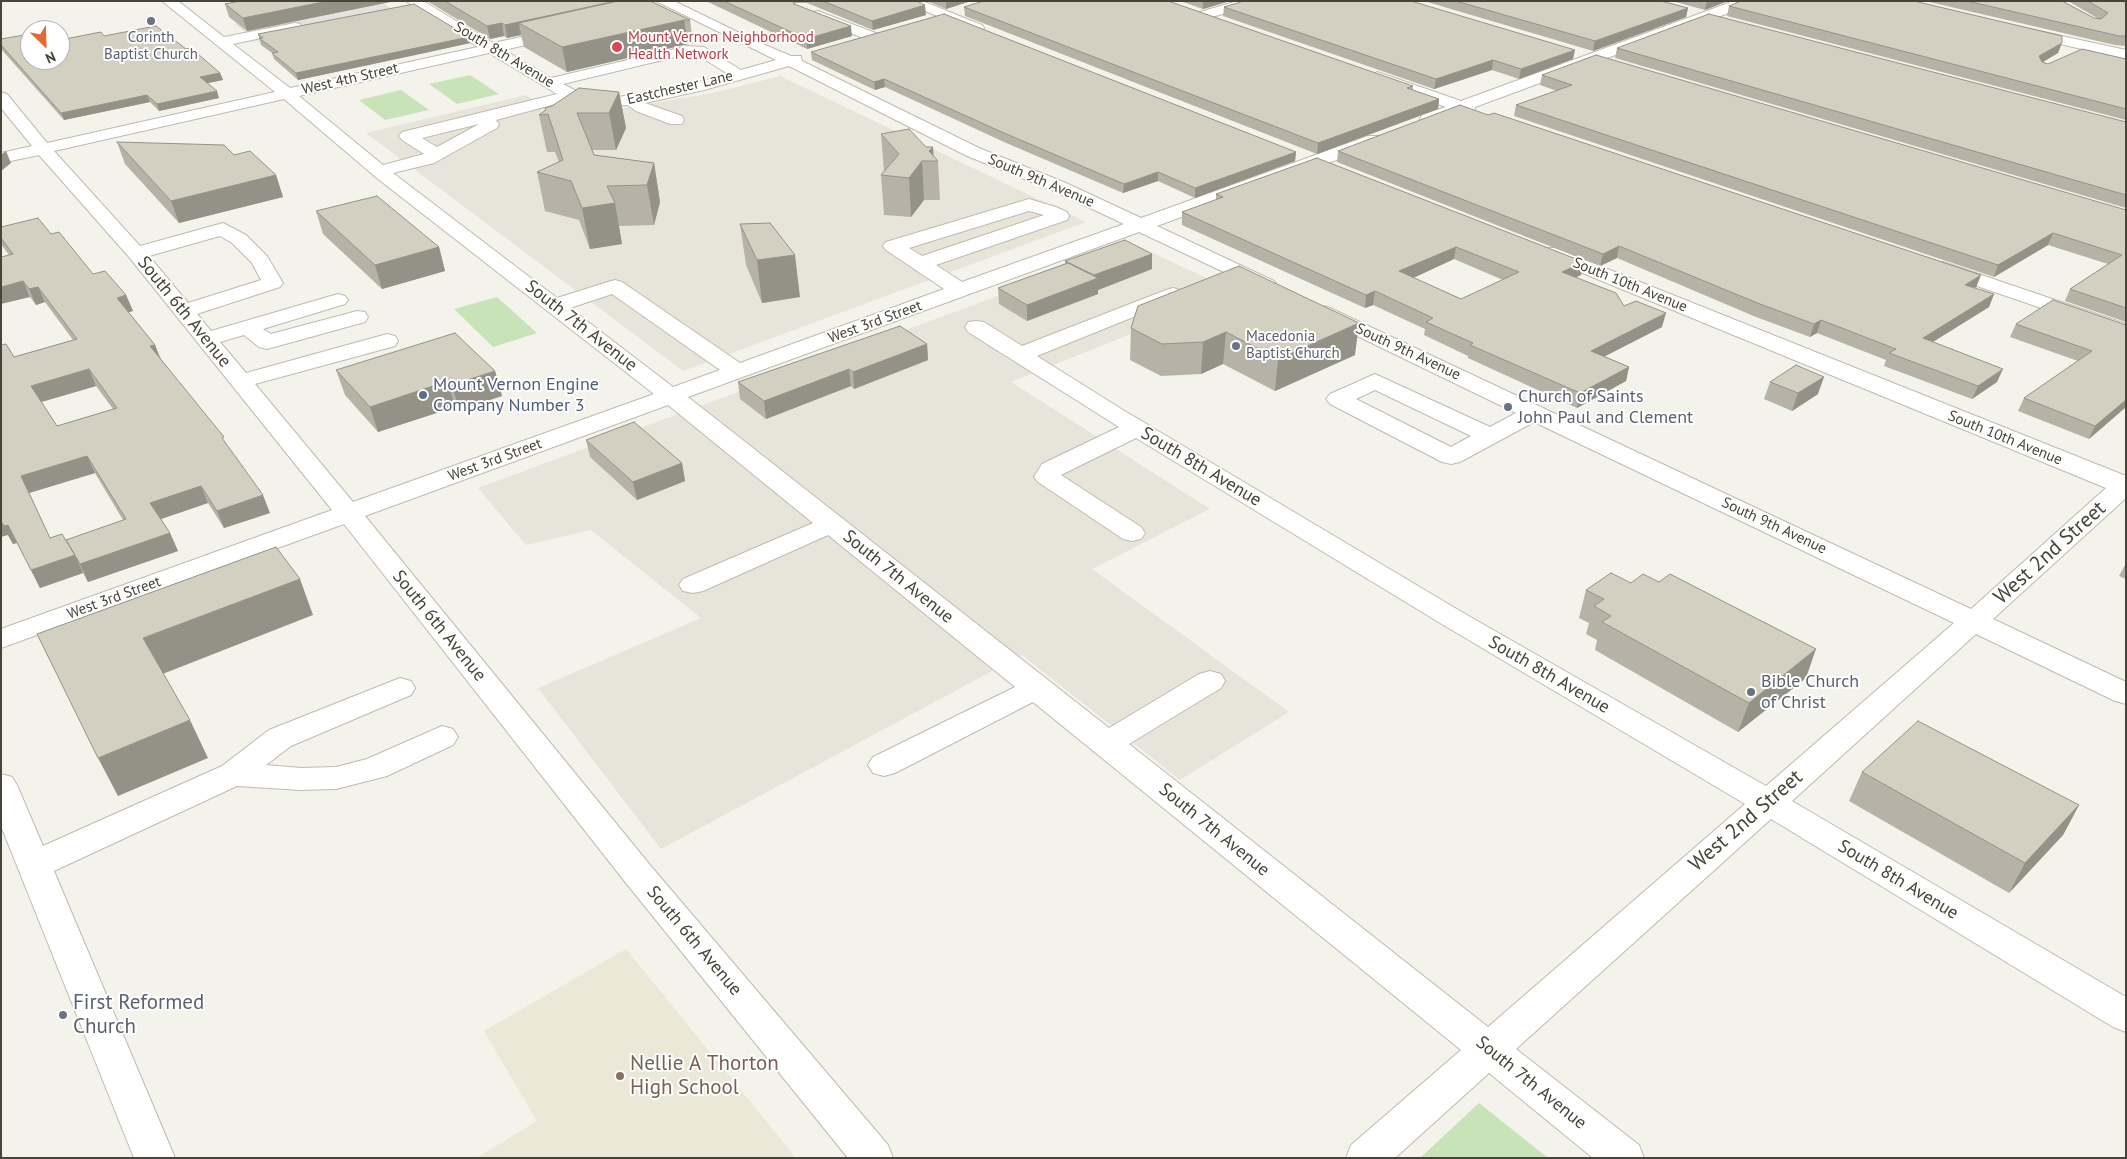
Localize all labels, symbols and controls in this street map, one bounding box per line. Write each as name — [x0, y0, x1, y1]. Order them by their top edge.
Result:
marker: Corinth Baptist Church — [145, 15, 157, 27]
street label: South 8th Avenue — [451, 18, 557, 92]
north arrow — [20, 20, 70, 70]
place label: Corinth Baptist Church — [104, 29, 198, 64]
place label: Mount Vernon Neighborhood Health Network — [628, 29, 814, 64]
marker: Mount Vernon Neighborhood Health Network — [610, 40, 624, 54]
text: N — [43, 48, 59, 68]
street label: West 4th Street — [300, 59, 400, 99]
street label: Eastchester Lane — [625, 67, 735, 109]
street label: South 9th Avenue — [985, 151, 1097, 211]
street label: South 6th Avenue — [133, 252, 235, 372]
street label: South 10th Avenue — [1570, 254, 1690, 316]
street label: South 7th Avenue — [521, 276, 641, 376]
street label: West 3rd Street — [826, 297, 924, 347]
street label: South 9th Avenue — [1353, 320, 1463, 384]
place label: Macedonia Baptist Church — [1246, 328, 1340, 363]
marker: Macedonia Baptist Church — [1230, 340, 1242, 352]
place label: Mount Vernon Engine Company Number 3 — [433, 374, 599, 416]
place label: Church of Saints John Paul and Clement — [1518, 386, 1693, 428]
marker: Mount Vernon Engine Company Number 3 — [417, 389, 429, 401]
marker: Church of Saints John Paul and Clement — [1502, 401, 1514, 413]
street label: South 10th Avenue — [1945, 407, 2065, 469]
street label: South 8th Avenue — [1137, 423, 1265, 511]
street label: West 3rd Street — [446, 435, 544, 485]
street label: South 9th Avenue — [1719, 494, 1829, 558]
street label: West 2nd Street — [1989, 496, 2111, 610]
street label: South 7th Avenue — [838, 526, 958, 628]
street label: South 6th Avenue — [388, 566, 490, 686]
street label: West 3rd Street — [65, 573, 163, 623]
street label: South 8th Avenue — [1485, 632, 1613, 718]
place label: Bible Church of Christ — [1761, 671, 1859, 714]
marker: Bible Church of Christ — [1745, 686, 1757, 698]
street label: West 2nd Street — [1684, 765, 1808, 877]
street label: South 7th Avenue — [1154, 779, 1274, 881]
street label: South 8th Avenue — [1834, 836, 1962, 924]
street label: South 6th Avenue — [642, 882, 746, 1000]
place label: First Reformed Church — [73, 990, 204, 1040]
marker: First Reformed Church — [57, 1009, 69, 1021]
street label: South 7th Avenue — [1471, 1032, 1591, 1134]
place label: Nellie A Thorton High School — [630, 1051, 779, 1101]
marker: Nellie A Thorton High School — [614, 1070, 626, 1082]

